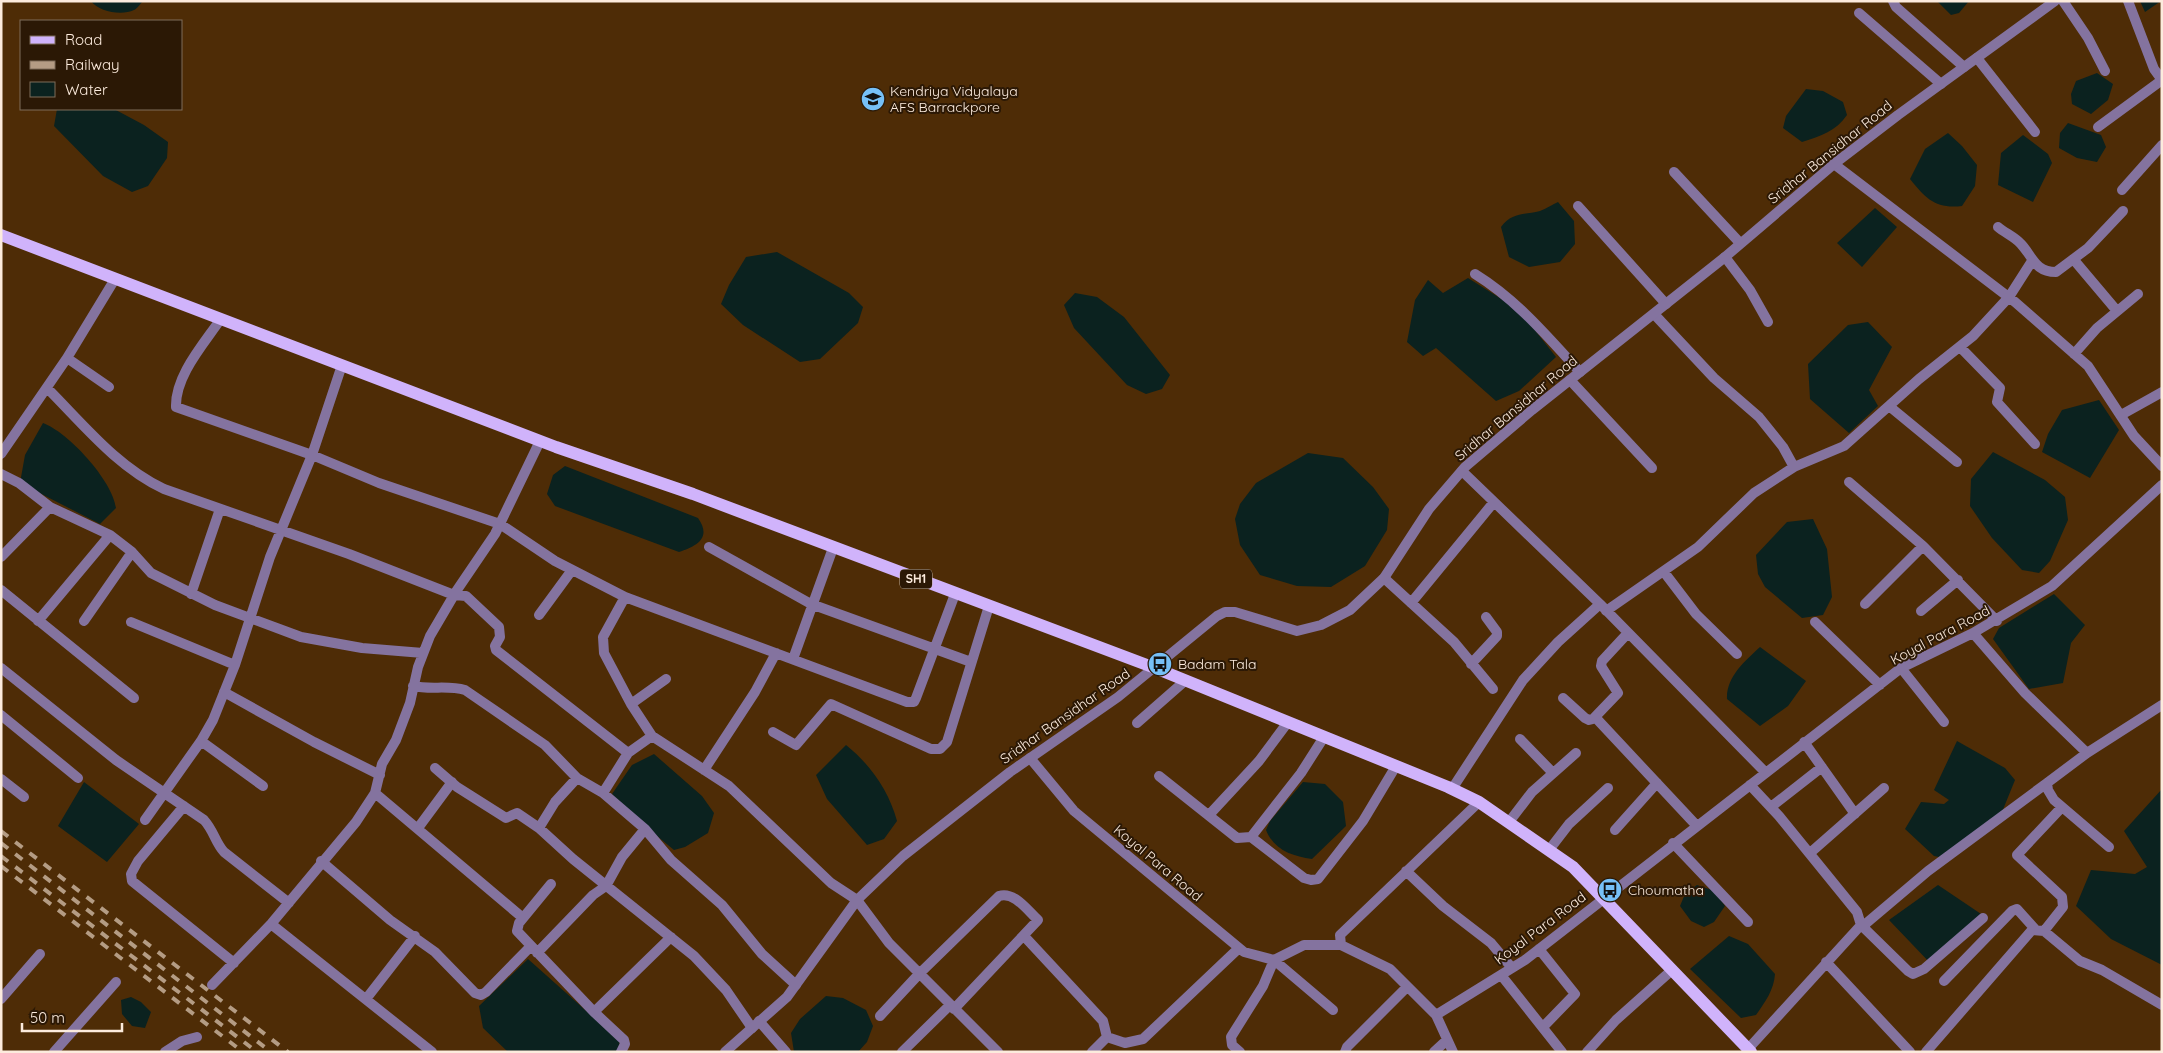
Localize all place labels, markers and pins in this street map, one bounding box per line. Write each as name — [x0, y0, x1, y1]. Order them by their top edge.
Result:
place label: Kendriya Vidyalaya AFS Barrackpore — [890, 82, 1018, 116]
school or university icon: Kendriya Vidyalaya AFS Barrackpore — [860, 86, 886, 112]
bus stop icon: Badam Tala — [1147, 651, 1173, 677]
place label: Badam Tala — [1178, 655, 1256, 673]
bus stop icon: Choumatha — [1597, 877, 1623, 903]
place label: Choumatha — [1628, 881, 1704, 899]

